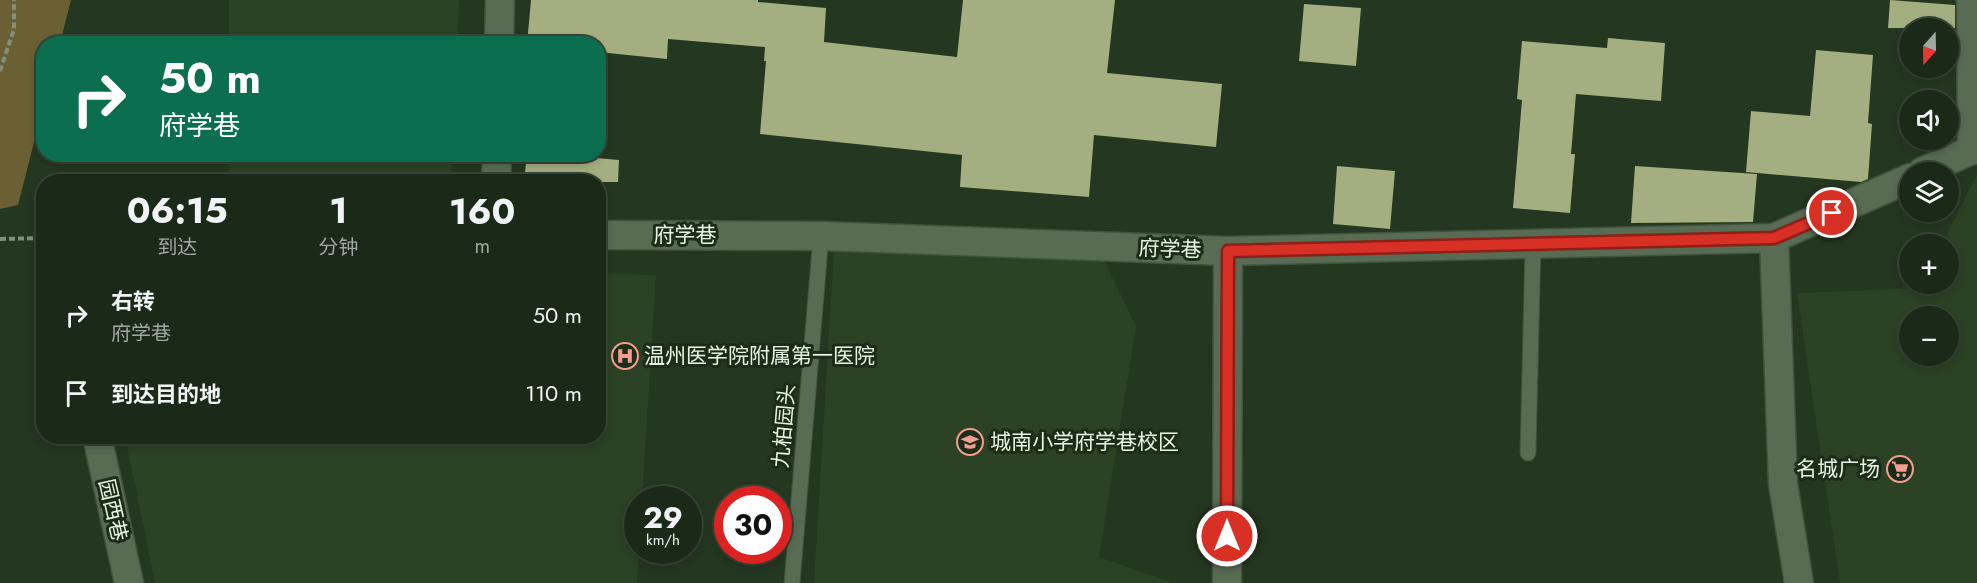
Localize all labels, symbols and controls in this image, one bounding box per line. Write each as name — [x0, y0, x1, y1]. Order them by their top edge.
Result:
north arrow — [1899, 18, 1959, 78]
map controls — [1899, 18, 1959, 366]
text: 50 m — [159, 48, 261, 109]
icon: right — [60, 60, 138, 138]
button: sound — [1899, 90, 1959, 150]
text: 府学巷 — [159, 106, 240, 145]
button: layers — [1899, 162, 1959, 222]
text: 06:15 — [127, 184, 228, 236]
text: 1 — [329, 184, 348, 236]
text: 160 — [449, 185, 515, 237]
pin — [1806, 187, 1857, 238]
icon: arrive — [1815, 196, 1848, 229]
street label: 府学巷 — [654, 220, 717, 250]
text: m — [474, 232, 490, 261]
text: 到达 — [157, 233, 197, 262]
text: 分钟 — [318, 233, 358, 262]
street label: 府学巷 — [1138, 233, 1202, 265]
button: + — [1899, 234, 1959, 294]
text: 右转 — [111, 285, 155, 317]
icon: right — [60, 299, 93, 332]
text: 50 m — [533, 299, 582, 331]
button: − — [1899, 306, 1959, 366]
text: 府学巷 — [111, 319, 171, 348]
hospital icon: 温州医学院附属第一医院 — [610, 341, 640, 371]
place label: 温州医学院附属第一医院 — [644, 341, 875, 371]
icon: arrive — [60, 377, 93, 410]
text: 110 m — [525, 377, 582, 409]
text: 到达目的地 — [111, 378, 221, 410]
street label: 九柏园头 — [765, 383, 803, 469]
school or university icon: 城南小学府学巷校区 — [955, 427, 985, 457]
place label: 城南小学府学巷校区 — [990, 427, 1179, 457]
place label: 名城广场 — [1796, 454, 1880, 484]
supermarket icon: 名城广场 — [1885, 454, 1915, 484]
street label: 园西巷 — [91, 476, 135, 544]
speed limit sign: 30 — [714, 486, 792, 564]
text: 29 — [643, 496, 683, 539]
position arrow — [1195, 504, 1259, 568]
text: km/h — [646, 529, 680, 551]

